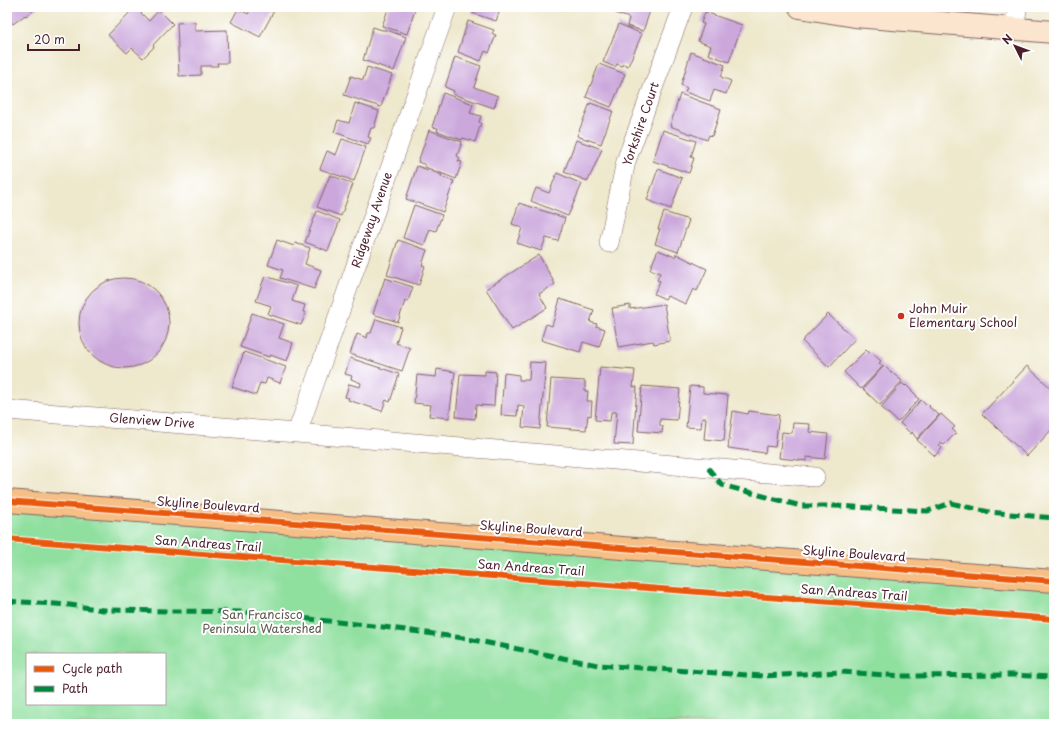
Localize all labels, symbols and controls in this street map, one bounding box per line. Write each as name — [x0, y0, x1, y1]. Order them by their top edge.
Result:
scale bar — [28, 26, 79, 52]
north arrow — [995, 26, 1035, 66]
text: 20 m — [34, 30, 65, 48]
text: N — [998, 30, 1017, 48]
street label: Yorkshire Court — [617, 79, 663, 168]
street label: Ridgeway Avenue — [346, 169, 396, 270]
place label: John Muir Elementary School — [909, 299, 1017, 331]
marker: John Muir Elementary School — [896, 311, 906, 321]
street label: Glenview Drive — [109, 408, 195, 432]
street label: Skyline Boulevard — [156, 491, 261, 517]
street label: Skyline Boulevard — [479, 515, 584, 541]
street label: San Andreas Trail — [154, 530, 262, 556]
street label: Skyline Boulevard — [802, 540, 907, 566]
street label: San Andreas Trail — [477, 554, 585, 580]
street label: San Andreas Trail — [800, 579, 908, 605]
park label: San Francisco Peninsula Watershed — [202, 605, 322, 637]
legend — [26, 653, 166, 705]
text: Cycle path — [62, 659, 123, 677]
text: Path — [62, 679, 88, 697]

